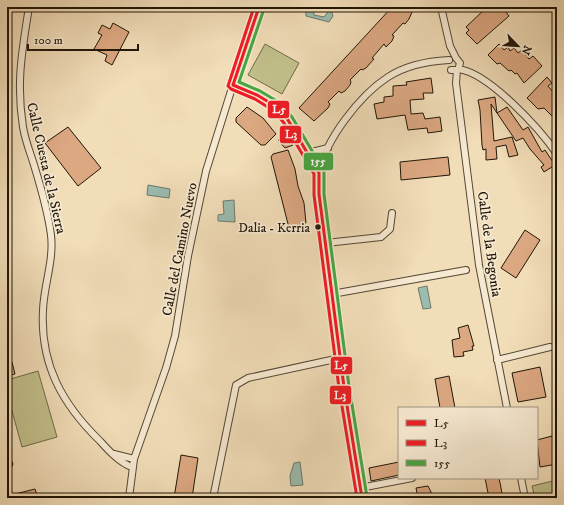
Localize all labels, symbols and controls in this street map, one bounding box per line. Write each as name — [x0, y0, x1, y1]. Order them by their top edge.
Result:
scale bar — [28, 26, 138, 52]
north arrow — [498, 26, 538, 66]
text: 100 m — [34, 33, 63, 48]
text: N — [518, 43, 534, 57]
line badge: L5 — [267, 100, 290, 119]
street label: Calle Cuesta de la Sierra — [22, 101, 70, 236]
text: L5 — [272, 103, 286, 117]
line badge: L3 — [279, 125, 302, 144]
text: L3 — [285, 128, 297, 142]
line badge: 155 — [303, 152, 334, 171]
text: 155 — [311, 155, 326, 169]
street label: Calle del Camino Nuevo — [158, 181, 202, 317]
street label: Calle de la Begonia — [473, 190, 505, 298]
place label: Dalia - Kerria — [238, 220, 310, 236]
marker: Dalia - Kerria — [313, 222, 323, 232]
line badge: L5 — [330, 356, 353, 375]
text: L5 — [334, 359, 348, 373]
line badge: L3 — [329, 385, 352, 405]
text: L3 — [334, 389, 346, 403]
legend — [398, 407, 538, 479]
text: L5 — [434, 416, 449, 431]
text: L3 — [434, 436, 447, 451]
text: 155 — [434, 456, 450, 471]

